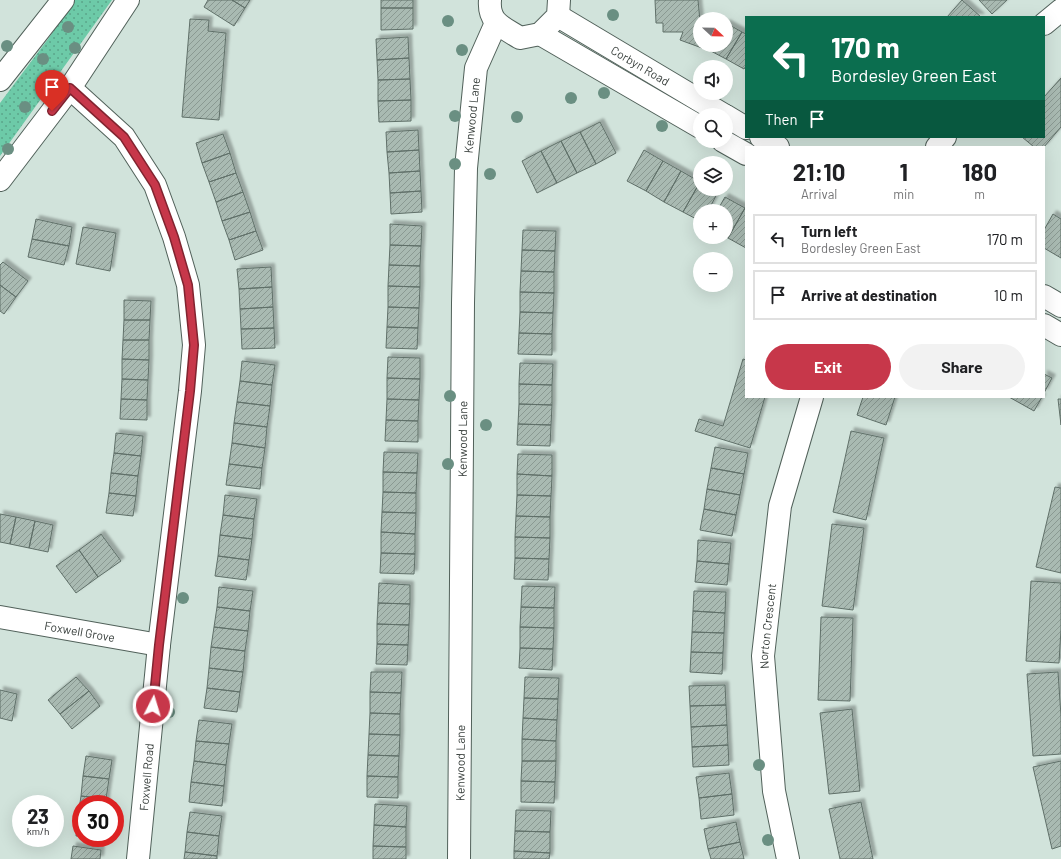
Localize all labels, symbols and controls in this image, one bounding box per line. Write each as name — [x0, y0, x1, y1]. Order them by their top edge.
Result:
north arrow — [693, 12, 733, 52]
map controls — [693, 12, 733, 292]
text: 170 m — [831, 30, 900, 64]
icon: left — [765, 32, 817, 84]
street label: Corbyn Road — [609, 42, 672, 88]
button: sound — [693, 60, 733, 100]
text: Bordesley Green East — [831, 64, 997, 86]
pin — [35, 70, 69, 111]
icon: arrive — [41, 76, 63, 98]
street label: Kenwood Lane — [461, 77, 482, 154]
button: search — [693, 108, 733, 148]
icon: arrive — [806, 108, 828, 130]
text: Then — [765, 110, 798, 128]
button: layers — [693, 156, 733, 196]
text: 21:10 — [793, 157, 845, 186]
text: 1 — [900, 157, 908, 186]
text: 180 — [962, 157, 997, 186]
text: Arrival — [801, 186, 837, 202]
text: min — [893, 186, 914, 202]
text: m — [974, 186, 985, 202]
button: + — [693, 204, 733, 244]
text: Turn left — [801, 222, 857, 240]
icon: left — [767, 228, 789, 250]
text: 170 m — [987, 230, 1023, 248]
text: Bordesley Green East — [801, 240, 921, 256]
button: − — [693, 252, 733, 292]
icon: arrive — [767, 284, 789, 306]
text: Arrive at destination — [801, 286, 937, 304]
text: 10 m — [994, 286, 1023, 304]
button: Exit — [765, 344, 891, 390]
button: Share — [899, 344, 1025, 390]
street label: Kenwood Lane — [455, 401, 469, 477]
street label: Norton Crescent — [756, 583, 778, 669]
street label: Foxwell Grove — [44, 618, 116, 644]
position arrow — [132, 685, 174, 727]
street label: Kenwood Lane — [452, 725, 467, 801]
street label: Foxwell Road — [136, 743, 156, 811]
speed limit sign: 30 — [72, 795, 124, 847]
text: 23 — [27, 804, 49, 828]
text: km/h — [27, 825, 49, 837]

